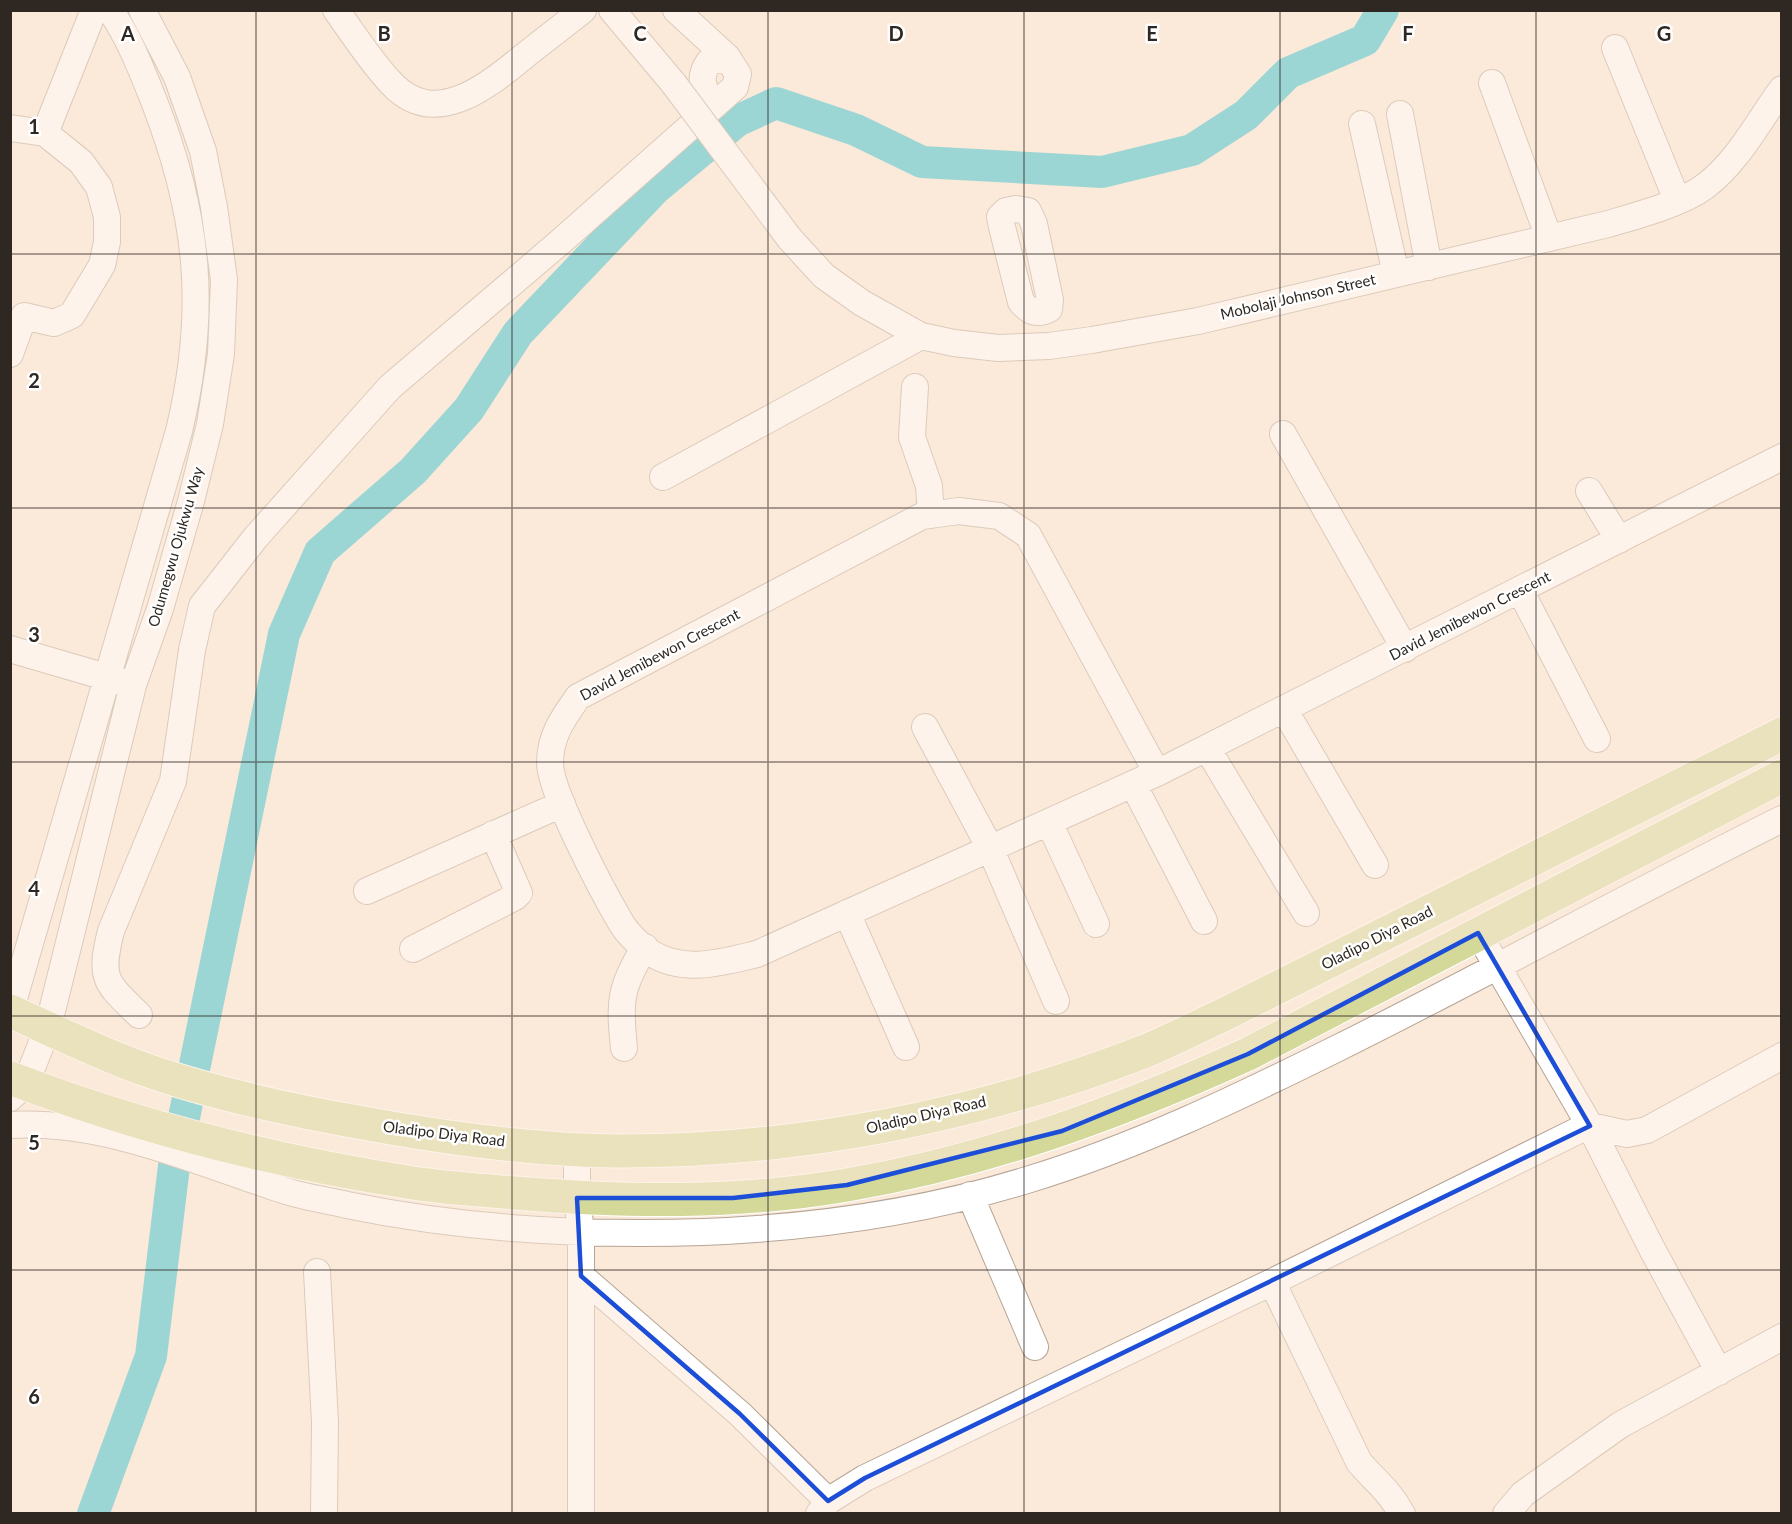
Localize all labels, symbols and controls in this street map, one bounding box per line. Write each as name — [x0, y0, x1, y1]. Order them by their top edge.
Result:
text: A — [120, 21, 135, 45]
text: B — [377, 21, 391, 45]
text: C — [633, 21, 647, 45]
text: D — [888, 21, 904, 45]
text: E — [1146, 21, 1158, 45]
text: F — [1402, 21, 1414, 45]
text: G — [1657, 21, 1671, 45]
text: 1 — [28, 114, 40, 138]
street label: Mobolaji Johnson Street — [1218, 269, 1378, 323]
text: 2 — [28, 368, 40, 392]
street label: Odumegwu Ojukwu Way — [144, 464, 207, 629]
street label: David Jemibewon Crescent — [1386, 566, 1554, 664]
street label: David Jemibewon Crescent — [577, 604, 743, 704]
text: 3 — [28, 622, 40, 646]
text: 4 — [28, 876, 40, 900]
street label: Oladipo Diya Road — [1318, 901, 1435, 973]
street label: Oladipo Diya Road — [864, 1091, 988, 1137]
street label: Oladipo Diya Road — [382, 1117, 506, 1149]
text: 5 — [28, 1130, 40, 1154]
text: 6 — [28, 1384, 40, 1408]

